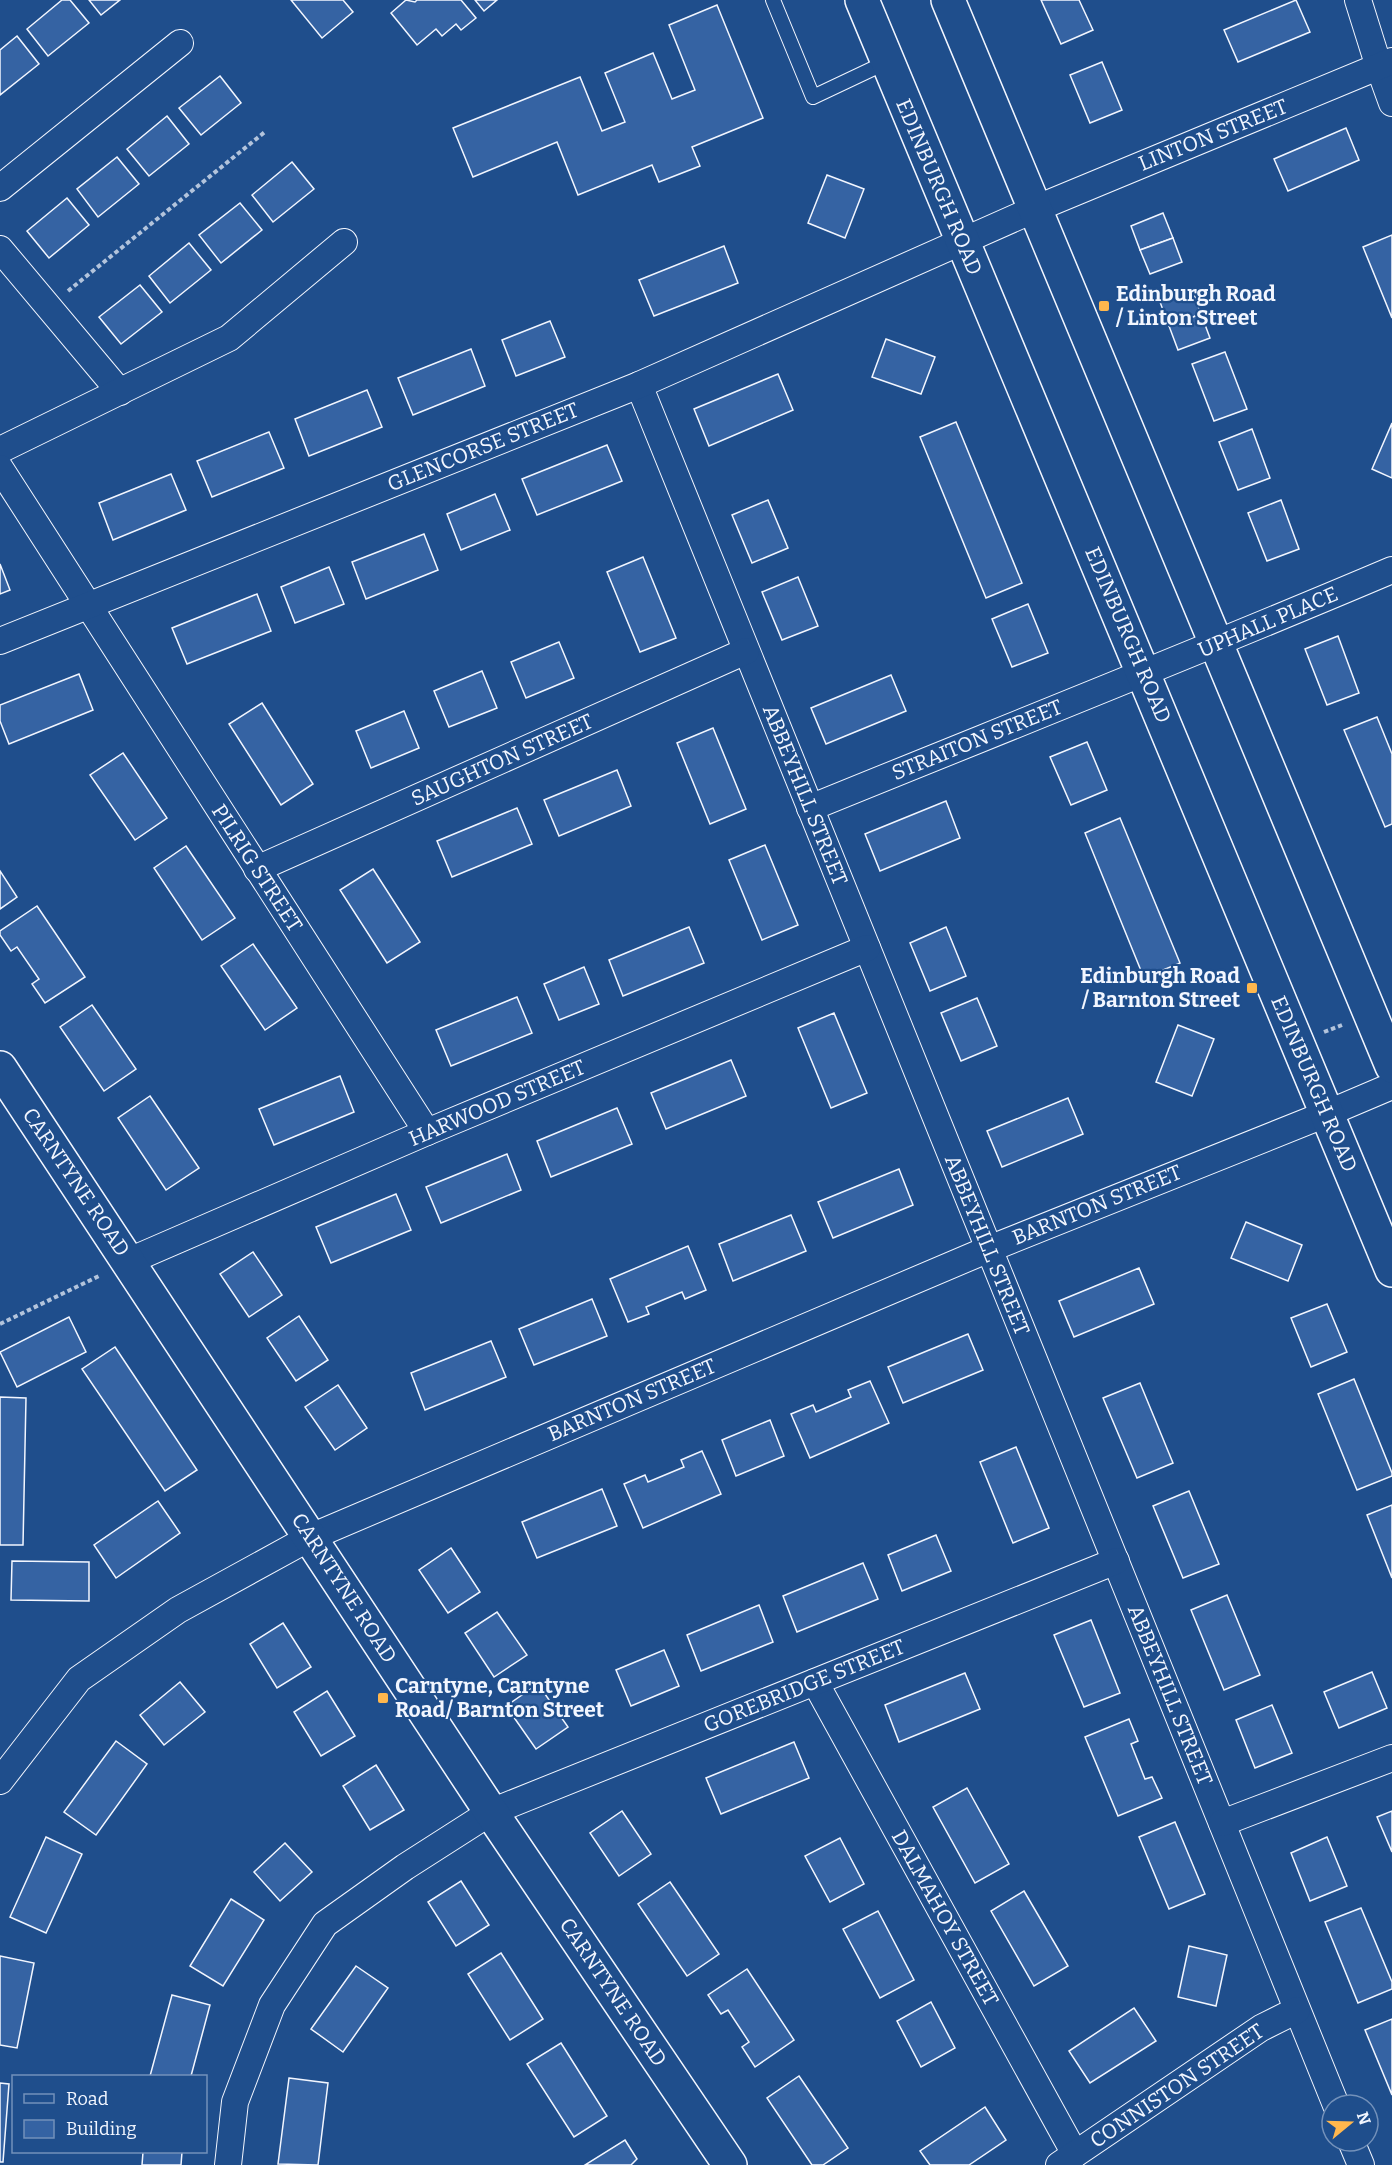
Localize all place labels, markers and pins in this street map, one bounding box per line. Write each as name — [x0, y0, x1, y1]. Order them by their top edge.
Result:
place label: Edinburgh Road / Linton Street — [1115, 281, 1276, 331]
marker: Edinburgh Road / Linton Street — [1097, 299, 1111, 313]
place label: Edinburgh Road / Barnton Street — [1080, 963, 1241, 1013]
marker: Edinburgh Road / Barnton Street — [1245, 981, 1259, 995]
place label: Carntyne, Carntyne Road/ Barnton Street — [395, 1673, 605, 1723]
marker: Carntyne, Carntyne Road/ Barnton Street — [376, 1691, 390, 1705]

